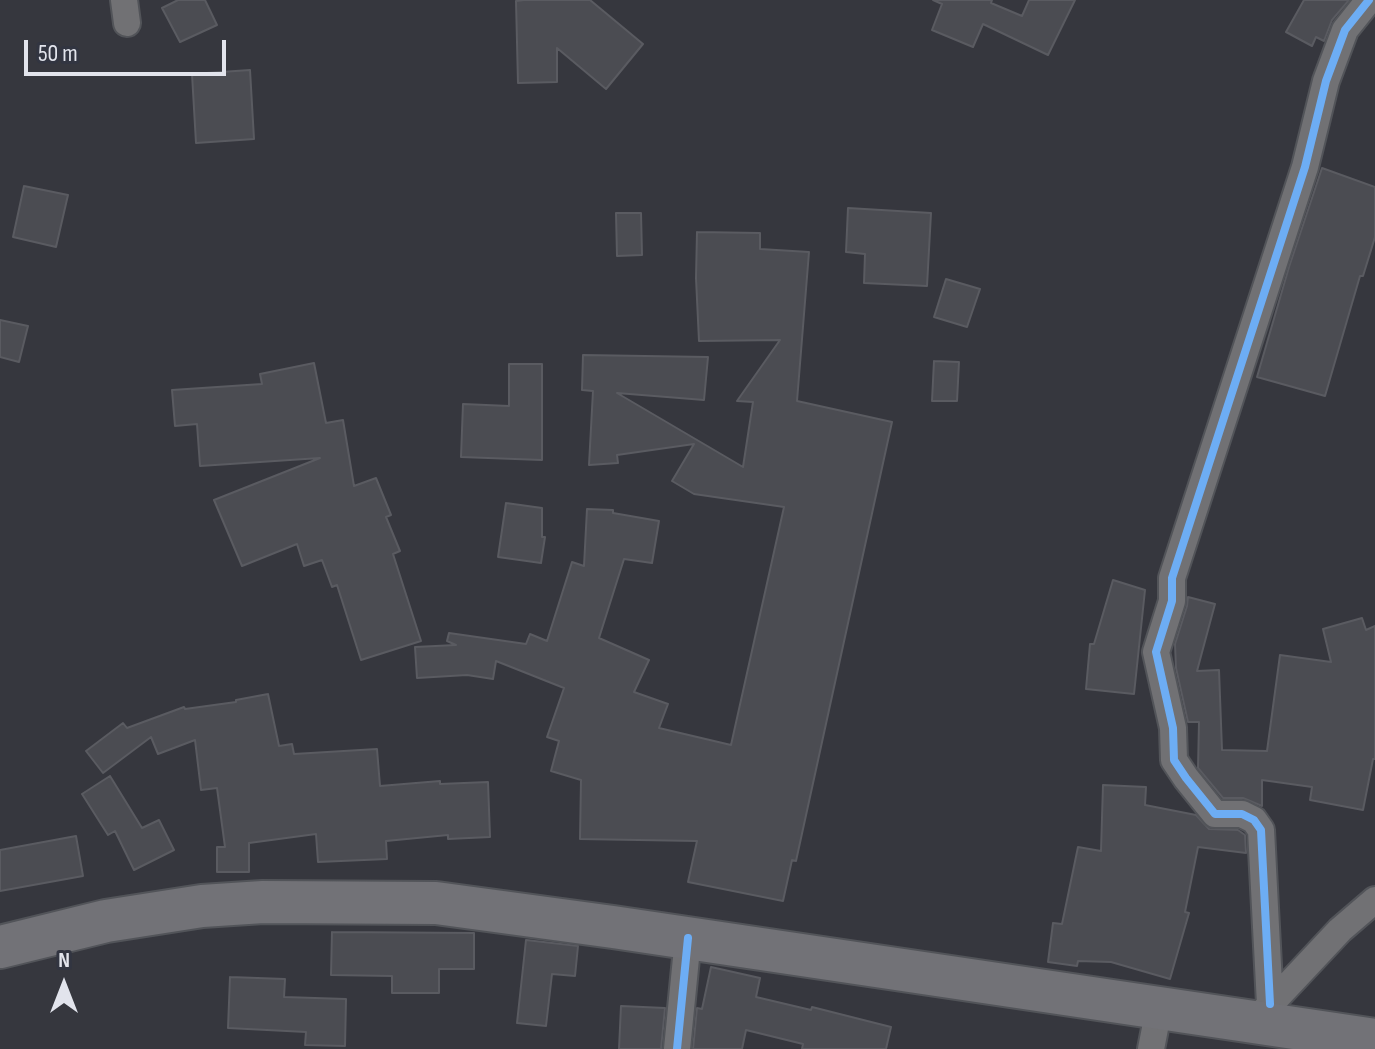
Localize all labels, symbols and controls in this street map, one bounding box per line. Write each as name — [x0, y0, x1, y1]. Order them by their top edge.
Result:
scale bar — [28, 24, 230, 74]
text: 50 m — [38, 39, 78, 68]
north arrow — [24, 945, 104, 1025]
text: N — [58, 947, 70, 974]

